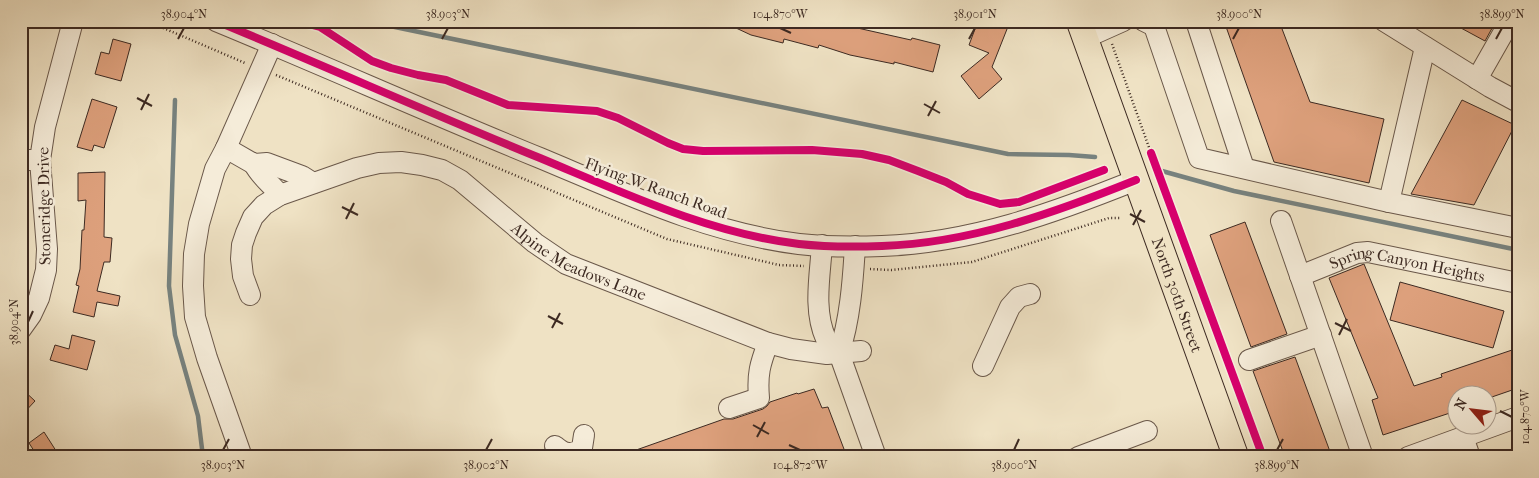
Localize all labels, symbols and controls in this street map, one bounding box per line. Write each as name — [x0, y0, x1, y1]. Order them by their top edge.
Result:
text: 38.904°N — [161, 7, 207, 21]
text: 38.903°N — [426, 7, 470, 21]
text: 104.870°W — [753, 7, 809, 21]
text: 38.901°N — [953, 7, 997, 21]
text: 38.900°N — [1216, 7, 1262, 21]
text: 38.899°N — [1479, 7, 1525, 21]
street label: Stoneridge Drive — [33, 147, 55, 265]
street label: Flying W Ranch Road — [582, 153, 730, 223]
street label: Alpine Meadows Lane — [507, 217, 649, 304]
street label: North 30th Street — [1148, 235, 1207, 355]
street label: Spring Canyon Heights — [1326, 242, 1487, 285]
text: 38.904°N — [7, 299, 21, 345]
north arrow — [1446, 386, 1496, 436]
text: 104.870°W — [1518, 388, 1532, 444]
text: N — [1451, 395, 1471, 413]
text: 38.903°N — [201, 458, 245, 472]
text: 38.902°N — [463, 458, 509, 472]
text: 104.872°W — [773, 458, 828, 472]
text: 38.900°N — [991, 458, 1037, 472]
text: 38.899°N — [1254, 458, 1300, 472]

